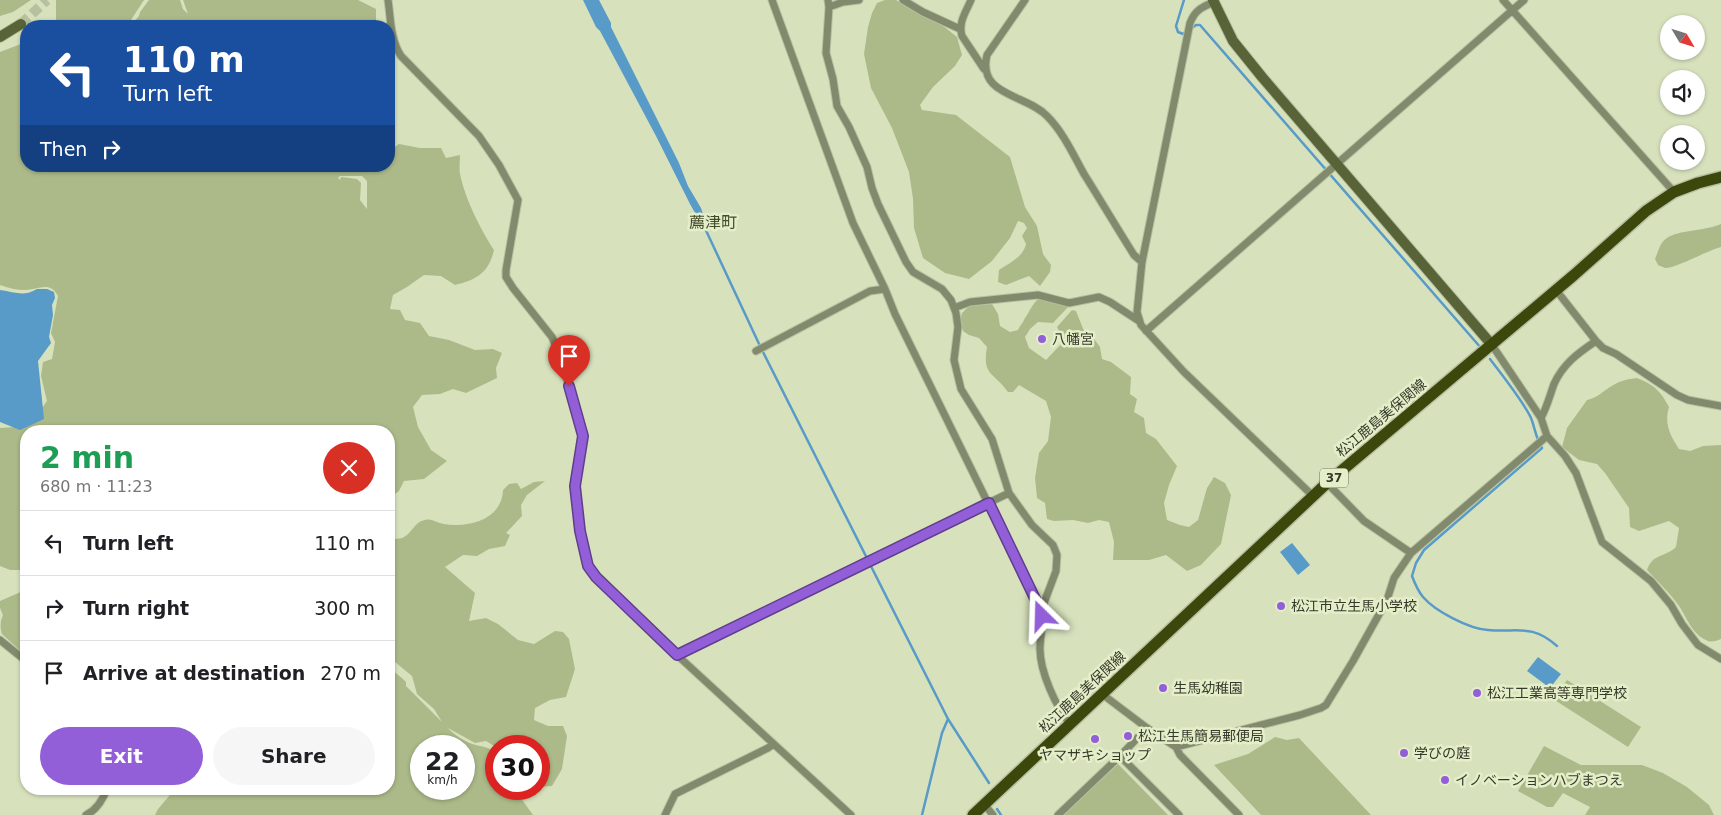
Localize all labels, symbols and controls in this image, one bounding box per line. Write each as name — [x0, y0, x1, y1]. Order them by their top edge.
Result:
north arrow — [1660, 15, 1705, 60]
map controls — [1660, 15, 1705, 170]
icon: left — [40, 40, 105, 105]
text: 110 m — [123, 40, 245, 80]
button: sound — [1660, 70, 1705, 115]
text: Turn left — [123, 81, 212, 106]
button: search — [1660, 125, 1705, 170]
icon: right — [97, 135, 125, 163]
text: Then — [40, 138, 87, 160]
district label: 薦津町 — [689, 213, 737, 232]
place label: 八幡宮 — [1052, 331, 1094, 347]
marker: 八幡宮 — [1036, 333, 1048, 345]
pin — [548, 335, 590, 386]
icon: arrive — [555, 342, 583, 370]
street label: 松江鹿島美保関線 — [1333, 376, 1429, 460]
text: 2 min — [40, 440, 134, 475]
button: close — [323, 442, 375, 494]
road number: 37 — [1320, 468, 1348, 488]
text: 680 m · 11:23 — [40, 477, 153, 496]
icon: left — [40, 529, 68, 557]
text: Turn left — [83, 532, 174, 554]
text: 110 m — [314, 532, 375, 554]
position arrow — [1015, 589, 1067, 641]
icon: right — [40, 594, 68, 622]
text: Turn right — [83, 597, 189, 619]
text: 300 m — [314, 597, 375, 619]
place label: 松江市立生馬小学校 — [1291, 598, 1417, 614]
marker: 松江市立生馬小学校 — [1275, 600, 1287, 612]
street label: 松江鹿島美保関線 — [1036, 648, 1128, 736]
icon: arrive — [40, 659, 68, 687]
text: Arrive at destination — [83, 662, 305, 684]
text: 270 m — [320, 662, 381, 684]
place label: 生馬幼稚園 — [1173, 680, 1243, 696]
marker: 生馬幼稚園 — [1157, 682, 1169, 694]
place label: 松江工業高等専門学校 — [1487, 685, 1627, 701]
marker: 松江工業高等専門学校 — [1471, 687, 1483, 699]
button: Exit — [40, 727, 203, 785]
button: Share — [213, 727, 375, 785]
place label: 松江生馬簡易郵便局 — [1138, 728, 1264, 744]
marker: 松江生馬簡易郵便局 — [1122, 730, 1134, 742]
marker: ヤマザキショップ — [1089, 733, 1101, 745]
speed limit sign: 30 — [485, 735, 550, 800]
place label: 学びの庭 — [1414, 745, 1470, 761]
text: 22 — [425, 747, 460, 776]
place label: ヤマザキショップ — [1039, 747, 1151, 763]
marker: 学びの庭 — [1398, 747, 1410, 759]
place label: イノベーションハブまつえ — [1455, 772, 1623, 788]
text: km/h — [427, 773, 458, 787]
marker: イノベーションハブまつえ — [1439, 774, 1451, 786]

